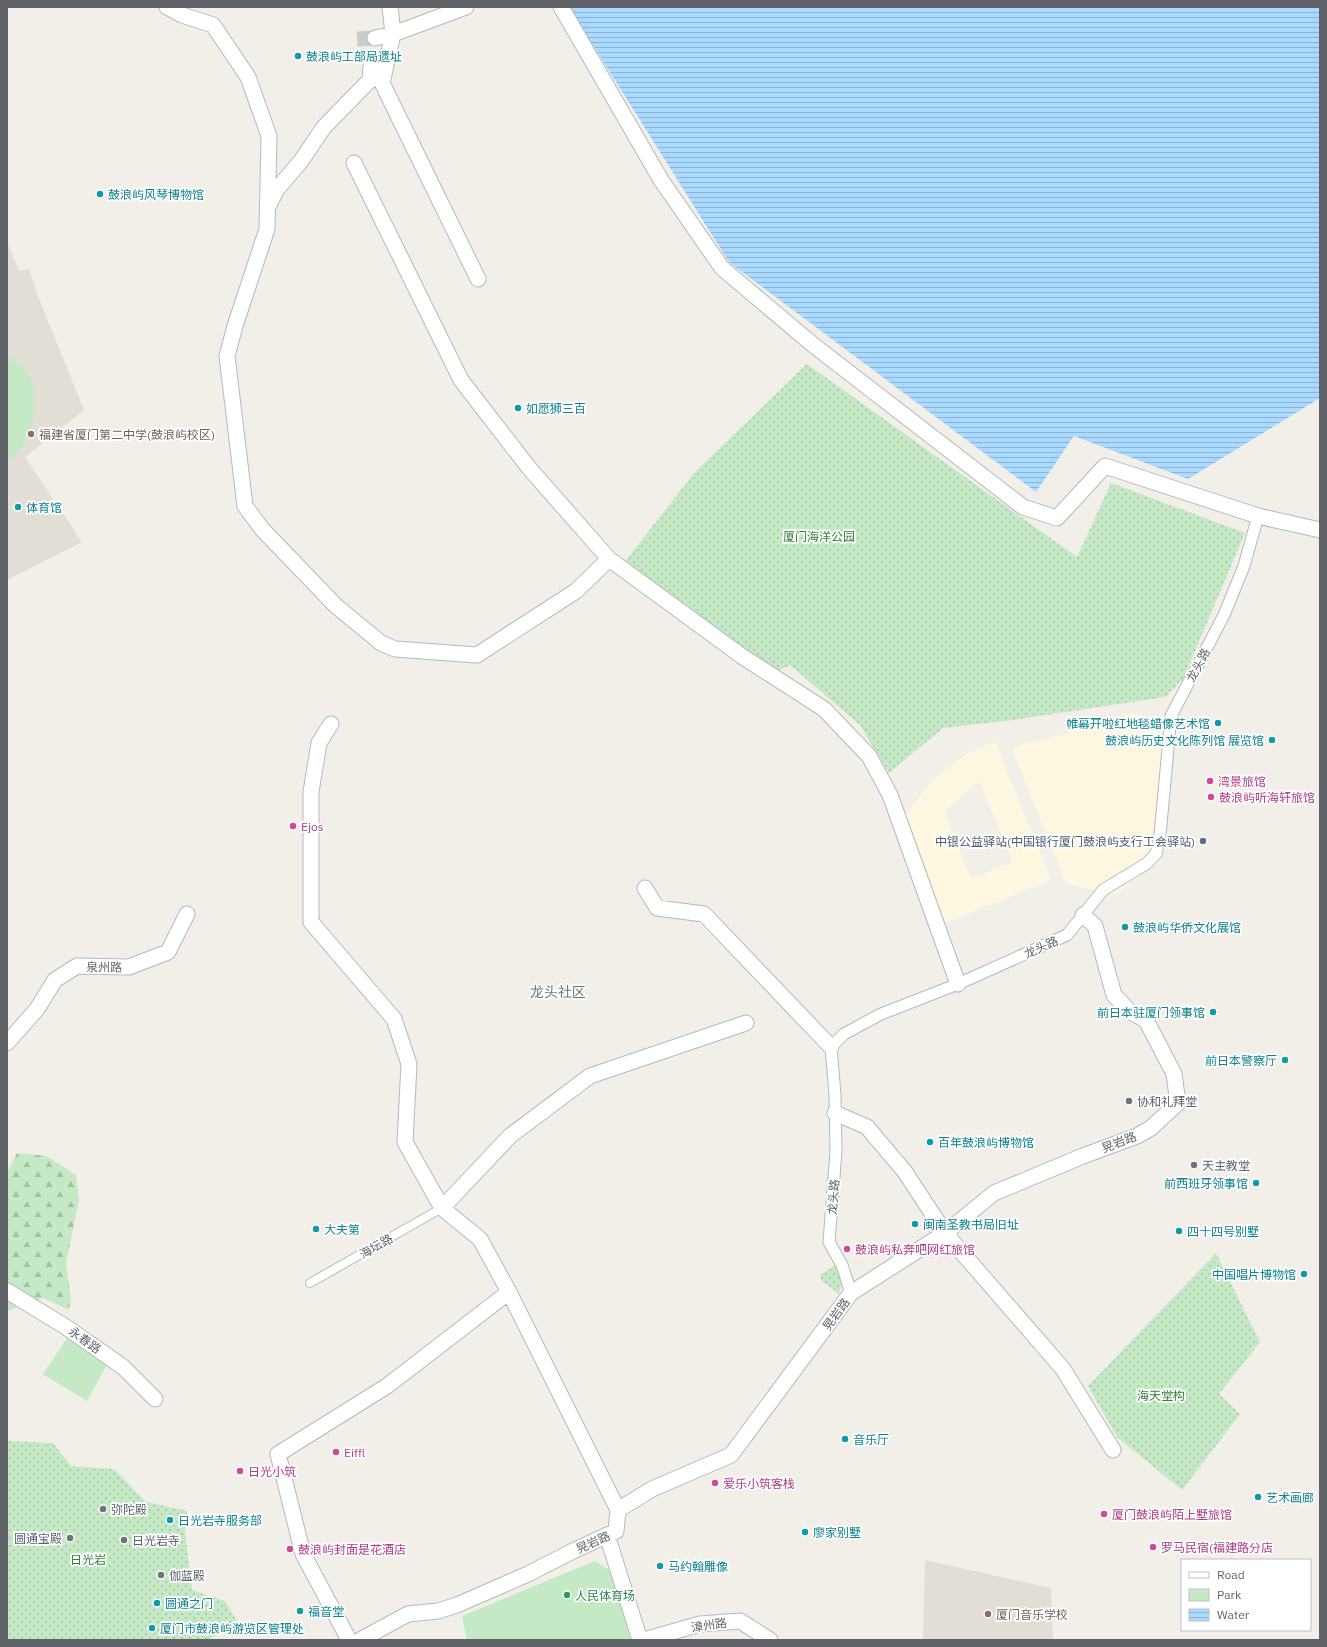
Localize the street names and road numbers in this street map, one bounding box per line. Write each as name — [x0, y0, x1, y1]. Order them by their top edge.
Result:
street label: 龙头路 — [1183, 646, 1213, 684]
street label: 龙头路 — [1021, 933, 1061, 961]
street label: 泉州路 — [86, 959, 122, 975]
street label: 晃岩路 — [1100, 1129, 1138, 1155]
street label: 龙头路 — [824, 1178, 842, 1216]
street label: 海坛路 — [357, 1231, 395, 1261]
street label: 晃岩路 — [819, 1295, 853, 1333]
street label: 永春路 — [66, 1324, 104, 1356]
street label: 晃岩路 — [573, 1528, 613, 1556]
street label: 漳州路 — [690, 1615, 728, 1635]

